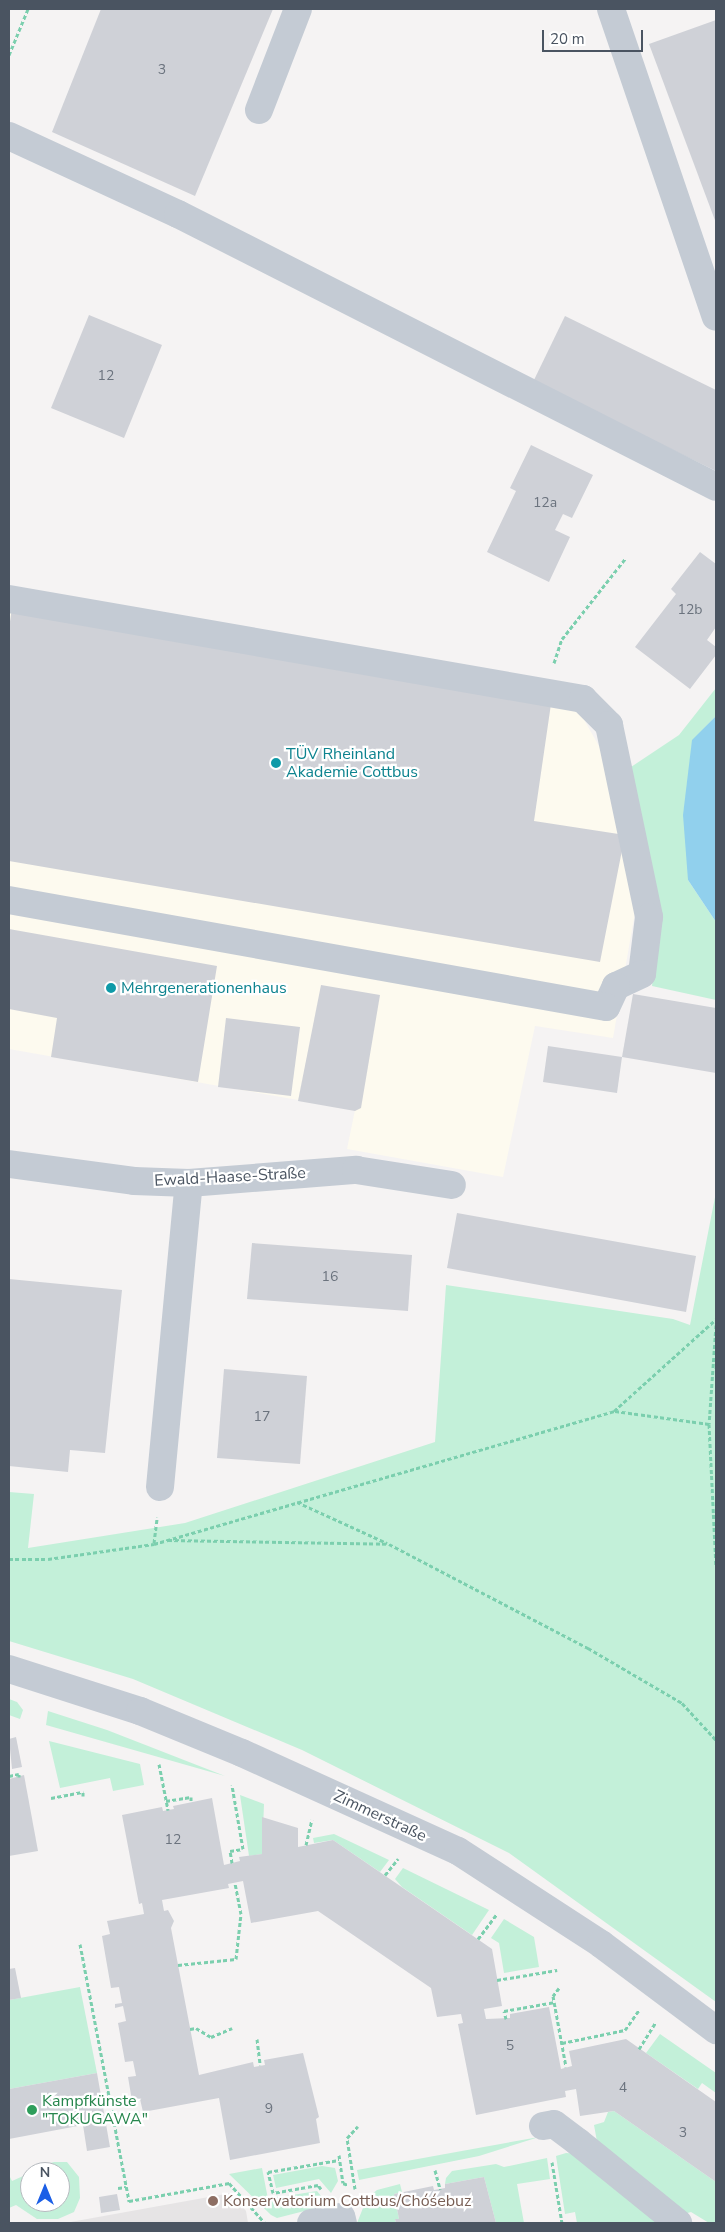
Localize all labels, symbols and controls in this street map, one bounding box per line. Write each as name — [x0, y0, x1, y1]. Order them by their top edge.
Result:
scale bar — [545, 20, 646, 52]
text: 20 m — [550, 29, 585, 49]
house number: 3 — [158, 62, 166, 78]
house number: 12 — [98, 368, 114, 384]
house number: 12a — [533, 495, 557, 511]
house number: 12b — [678, 602, 702, 618]
place label: TÜV Rheinland Akademie Cottbus — [286, 744, 418, 782]
marker: TÜV Rheinland Akademie Cottbus — [270, 757, 282, 769]
place label: Mehrgenerationenhaus — [121, 978, 287, 998]
marker: Mehrgenerationenhaus — [105, 982, 117, 994]
street label: Ewald-Haase-Straße — [154, 1163, 306, 1191]
house number: 16 — [322, 1269, 338, 1285]
house number: 17 — [254, 1409, 270, 1425]
street label: Zimmerstraße — [330, 1786, 430, 1846]
house number: 12 — [165, 1832, 181, 1848]
house number: 5 — [506, 2038, 514, 2054]
house number: 4 — [619, 2080, 627, 2096]
place label: Kampfkünste "TOKUGAWA" — [42, 2091, 148, 2129]
house number: 9 — [265, 2101, 273, 2117]
marker: Kampfkünste "TOKUGAWA" — [26, 2104, 38, 2116]
house number: 3 — [679, 2125, 687, 2141]
north arrow — [20, 2162, 70, 2212]
text: N — [40, 2163, 50, 2182]
place label: Konservatorium Cottbus/Chóśebuz — [223, 2191, 471, 2211]
marker: Konservatorium Cottbus/Chóśebuz — [207, 2195, 219, 2207]

